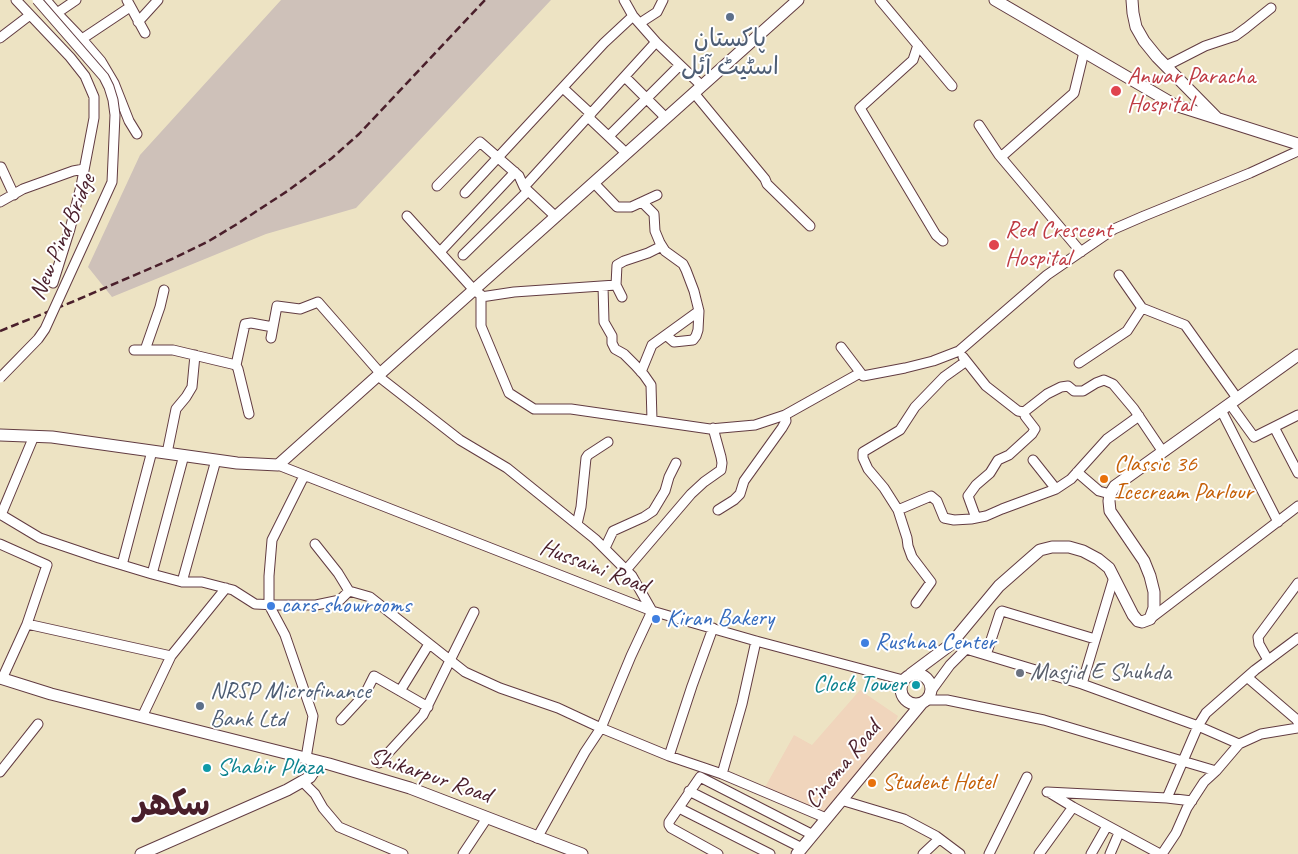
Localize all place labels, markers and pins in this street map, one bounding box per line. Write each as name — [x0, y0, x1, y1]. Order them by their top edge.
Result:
marker: پاکستان اسٹیٹ آئل — [724, 11, 736, 23]
place label: پاکستان اسٹیٹ آئل — [681, 26, 779, 82]
place label: Anwar Paracha Hospital — [1127, 63, 1255, 119]
marker: Anwar Paracha Hospital — [1109, 84, 1123, 98]
place label: Red Crescent Hospital — [1005, 217, 1112, 273]
marker: Red Crescent Hospital — [987, 238, 1001, 252]
place label: Classic 36 Icecream Parlour — [1114, 451, 1253, 507]
marker: Classic 36 Icecream Parlour — [1098, 473, 1110, 485]
place label: cars showrooms — [281, 592, 411, 620]
marker: cars showrooms — [265, 600, 277, 612]
place label: Kiran Bakery — [666, 605, 774, 633]
marker: Kiran Bakery — [650, 613, 662, 625]
place label: Rushna Center — [875, 629, 996, 657]
marker: Rushna Center — [859, 637, 871, 649]
place label: Masjid E Shuhda — [1030, 659, 1171, 687]
marker: Masjid E Shuhda — [1014, 667, 1026, 679]
place label: Clock Tower — [813, 671, 906, 699]
place label: NRSP Microfinance Bank Ltd — [210, 678, 371, 734]
marker: Clock Tower — [910, 679, 922, 691]
marker: NRSP Microfinance Bank Ltd — [194, 700, 206, 712]
place label: Shabir Plaza — [217, 754, 323, 782]
marker: Shabir Plaza — [201, 762, 213, 774]
place label: Student Hotel — [882, 769, 995, 797]
marker: Student Hotel — [866, 777, 878, 789]

